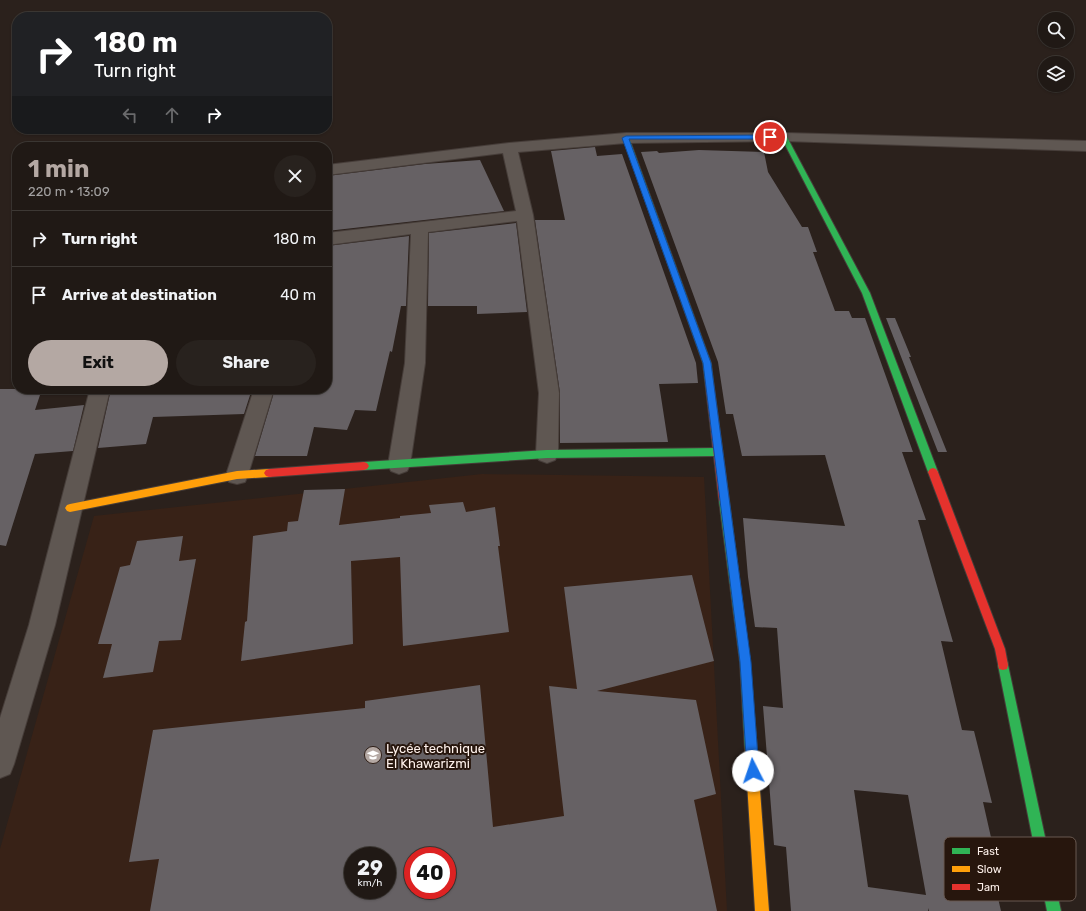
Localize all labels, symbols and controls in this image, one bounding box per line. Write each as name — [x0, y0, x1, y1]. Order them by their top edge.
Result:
map controls — [1038, 12, 1074, 92]
button: search — [1038, 12, 1074, 48]
text: 180 m — [94, 26, 178, 59]
icon: right — [28, 28, 80, 80]
button: layers — [1038, 56, 1074, 92]
text: Turn right — [94, 60, 176, 82]
icon: left — [119, 104, 141, 126]
icon: ahead — [161, 104, 183, 126]
icon: right — [203, 104, 225, 126]
pin — [753, 120, 787, 154]
icon: arrive — [759, 126, 781, 148]
text: 1 min — [28, 155, 89, 183]
button: close — [274, 155, 316, 197]
text: 220 m · 13:09 — [28, 184, 110, 199]
icon: right — [28, 228, 50, 250]
text: Turn right — [62, 230, 137, 248]
text: 180 m — [274, 230, 316, 248]
icon: arrive — [28, 284, 50, 306]
text: Arrive at destination — [62, 286, 217, 304]
text: 40 m — [280, 286, 316, 304]
button: Exit — [28, 340, 168, 386]
button: Share — [176, 340, 316, 386]
place label: Lycée technique El Khawarizmi — [386, 741, 485, 771]
school or university icon: Lycée technique El Khawarizmi — [363, 745, 383, 765]
position arrow — [732, 750, 774, 792]
legend — [944, 837, 1076, 901]
text: Fast — [977, 845, 1000, 858]
speed limit sign: 40 — [404, 847, 456, 899]
text: 29 — [357, 856, 383, 880]
text: Slow — [977, 863, 1002, 876]
text: km/h — [358, 877, 382, 889]
text: Jam — [977, 881, 1000, 894]

